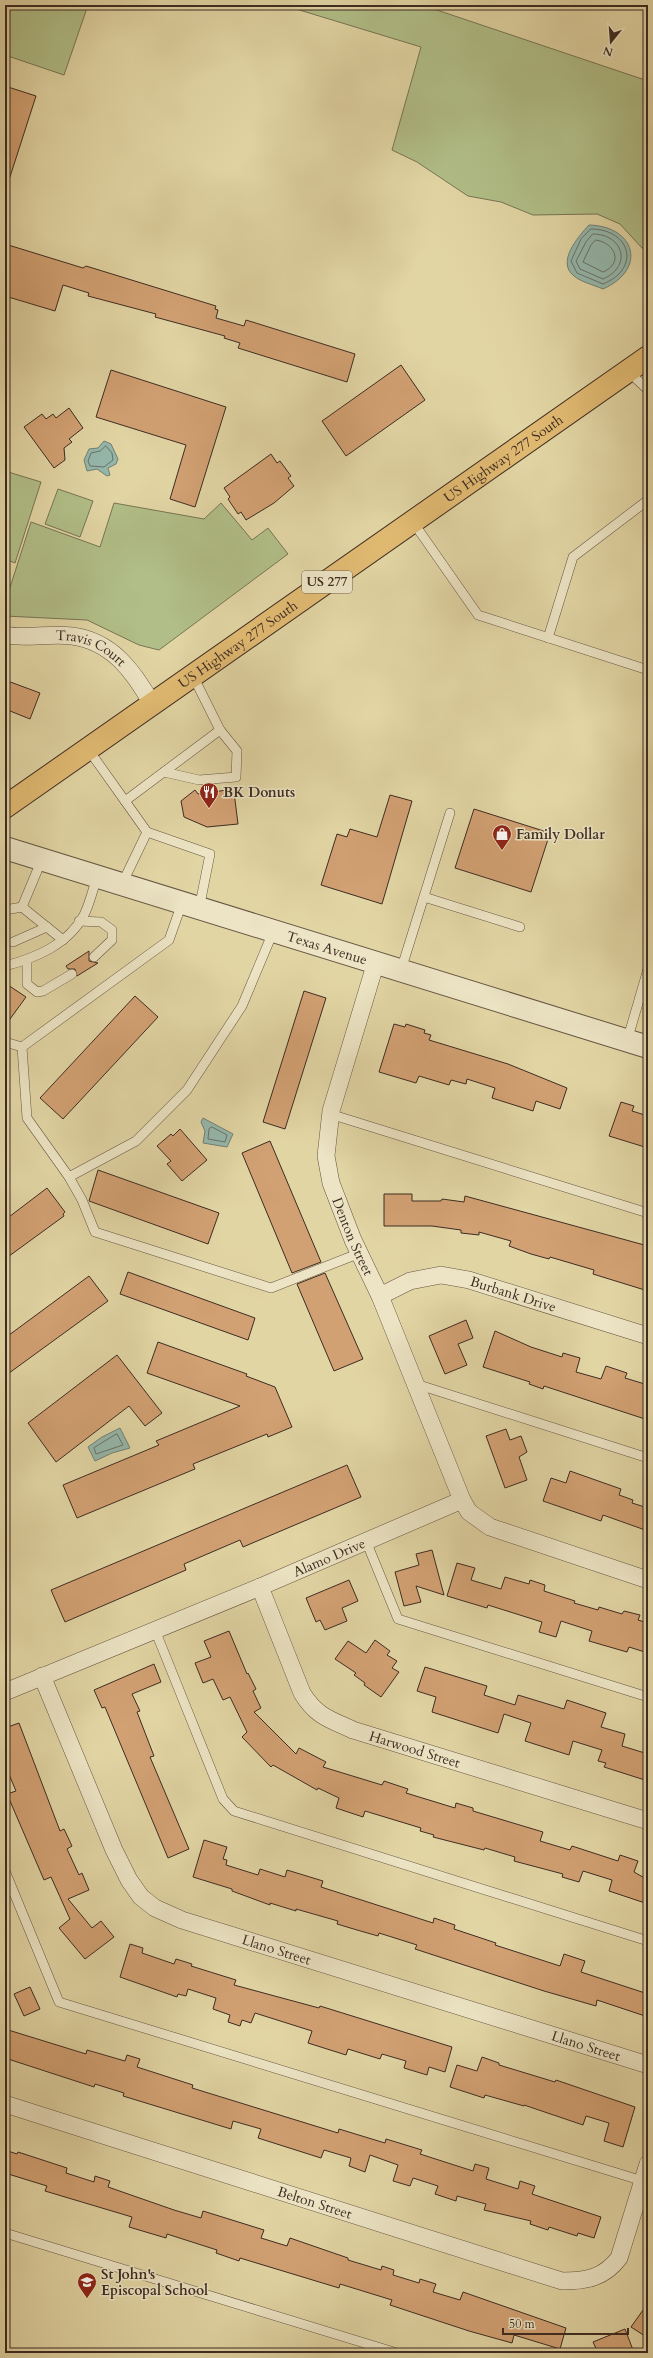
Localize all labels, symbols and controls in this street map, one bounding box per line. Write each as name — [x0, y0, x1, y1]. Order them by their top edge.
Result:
north arrow — [591, 22, 631, 62]
text: N — [601, 42, 615, 60]
street label: US Highway 277 South — [440, 410, 567, 507]
road number: US 277 — [302, 571, 352, 593]
street label: US Highway 277 South — [174, 596, 301, 693]
street label: Travis Court — [55, 626, 131, 671]
restaurant icon: BK Donuts — [198, 781, 220, 809]
place label: BK Donuts — [223, 783, 295, 802]
shop icon: Family Dollar — [491, 823, 513, 851]
place label: Family Dollar — [516, 825, 605, 844]
street label: Texas Avenue — [284, 926, 370, 969]
street label: Denton Street — [328, 1195, 378, 1279]
street label: Burbank Drive — [468, 1272, 559, 1316]
street label: Alamo Drive — [290, 1533, 368, 1581]
street label: Harwood Street — [367, 1726, 463, 1772]
street label: Llano Street — [240, 1930, 314, 1969]
street label: Llano Street — [549, 2026, 623, 2065]
street label: Belton Street — [275, 2182, 355, 2223]
place label: St John's Episcopal School — [101, 2265, 208, 2300]
school or university icon: St John's Episcopal School — [76, 2271, 98, 2299]
scale bar — [503, 2310, 628, 2336]
text: 50 m — [509, 2316, 536, 2332]

